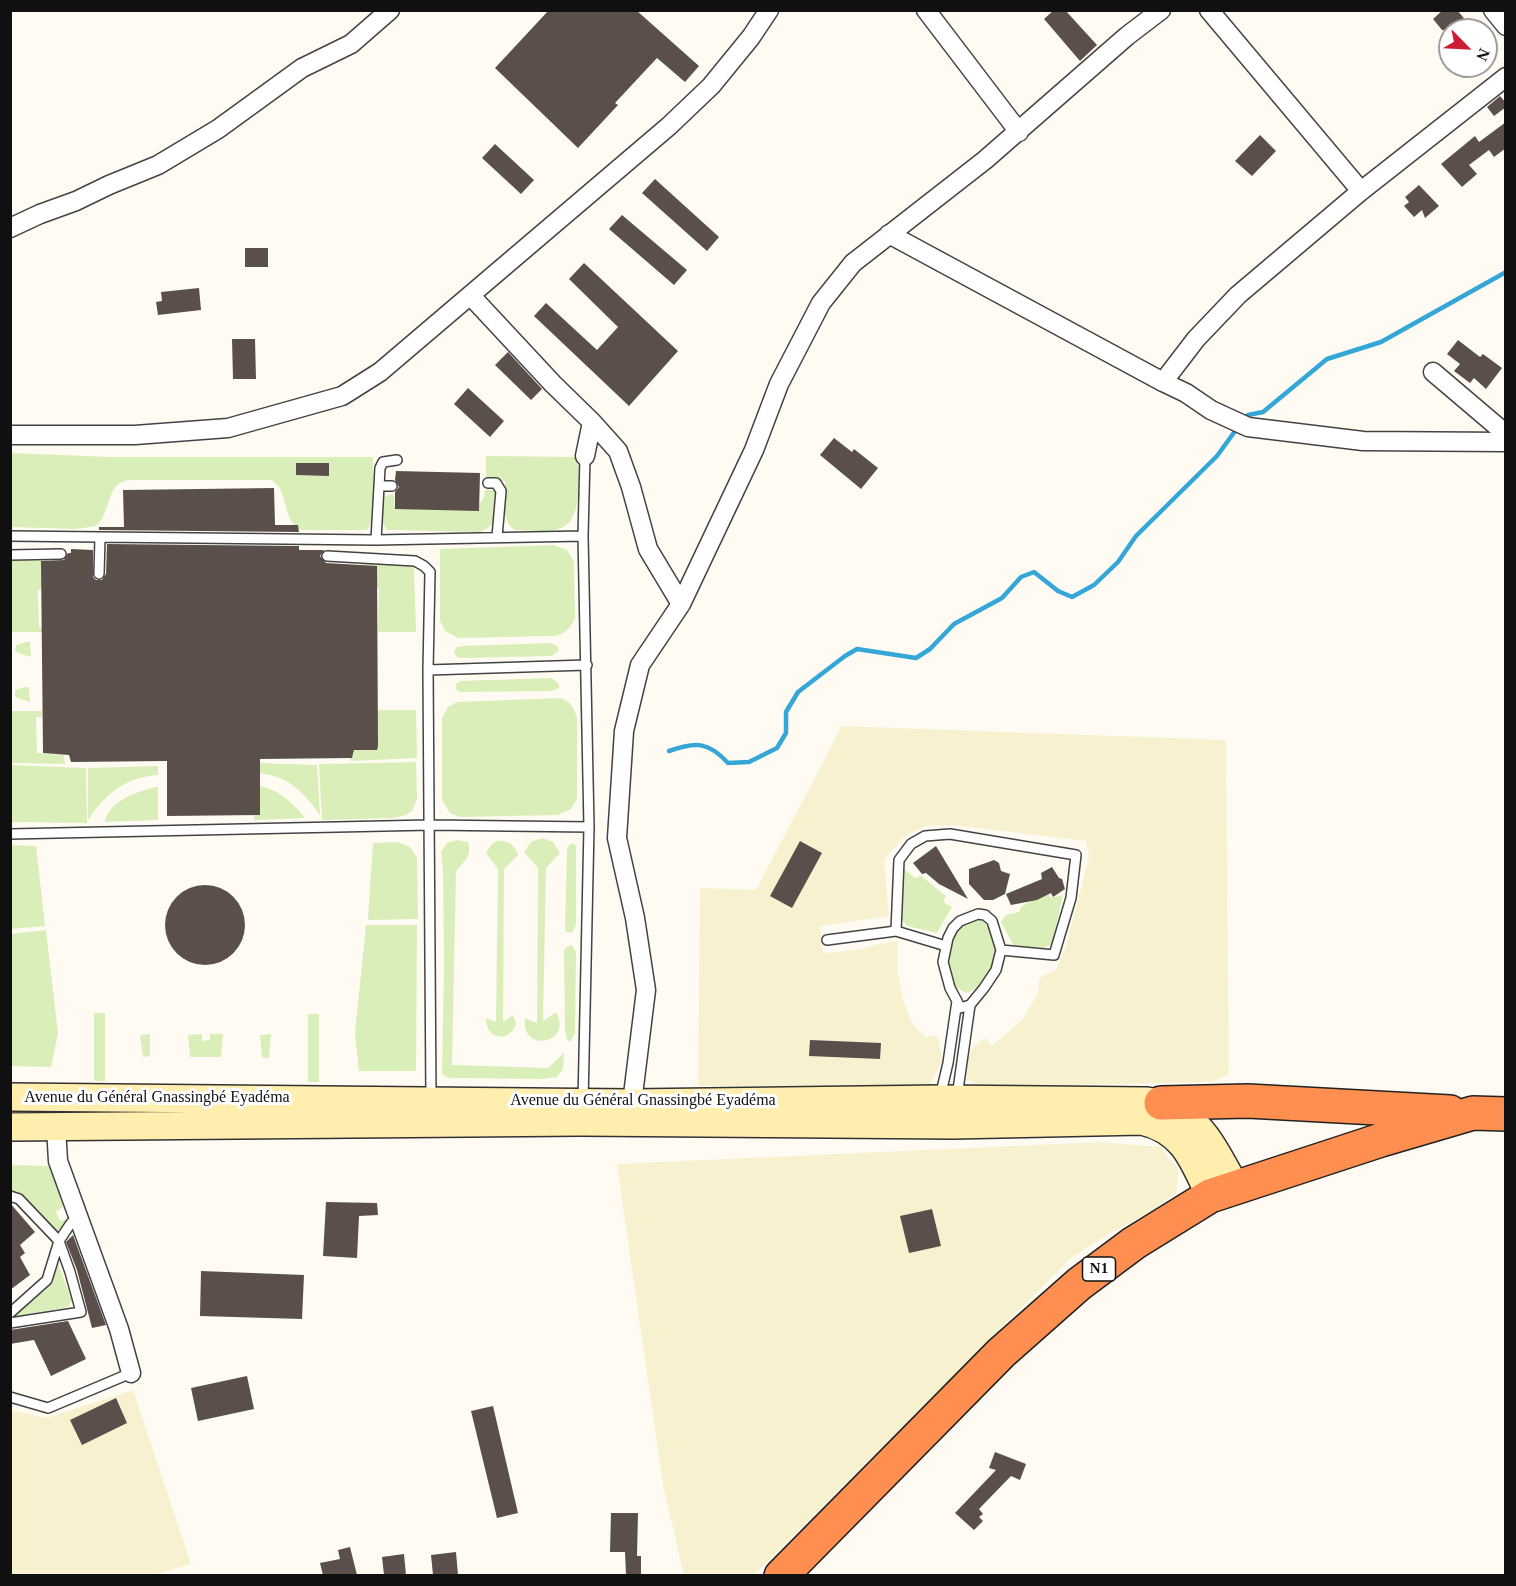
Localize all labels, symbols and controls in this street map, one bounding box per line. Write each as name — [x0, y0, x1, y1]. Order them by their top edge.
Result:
north arrow — [1438, 18, 1498, 78]
text: N — [1473, 46, 1493, 63]
street label: Avenue du Général Gnassingbé Eyadéma — [24, 1088, 290, 1108]
street label: Avenue du Général Gnassingbé Eyadéma — [510, 1091, 776, 1111]
road number: N1 — [1082, 1257, 1116, 1281]

